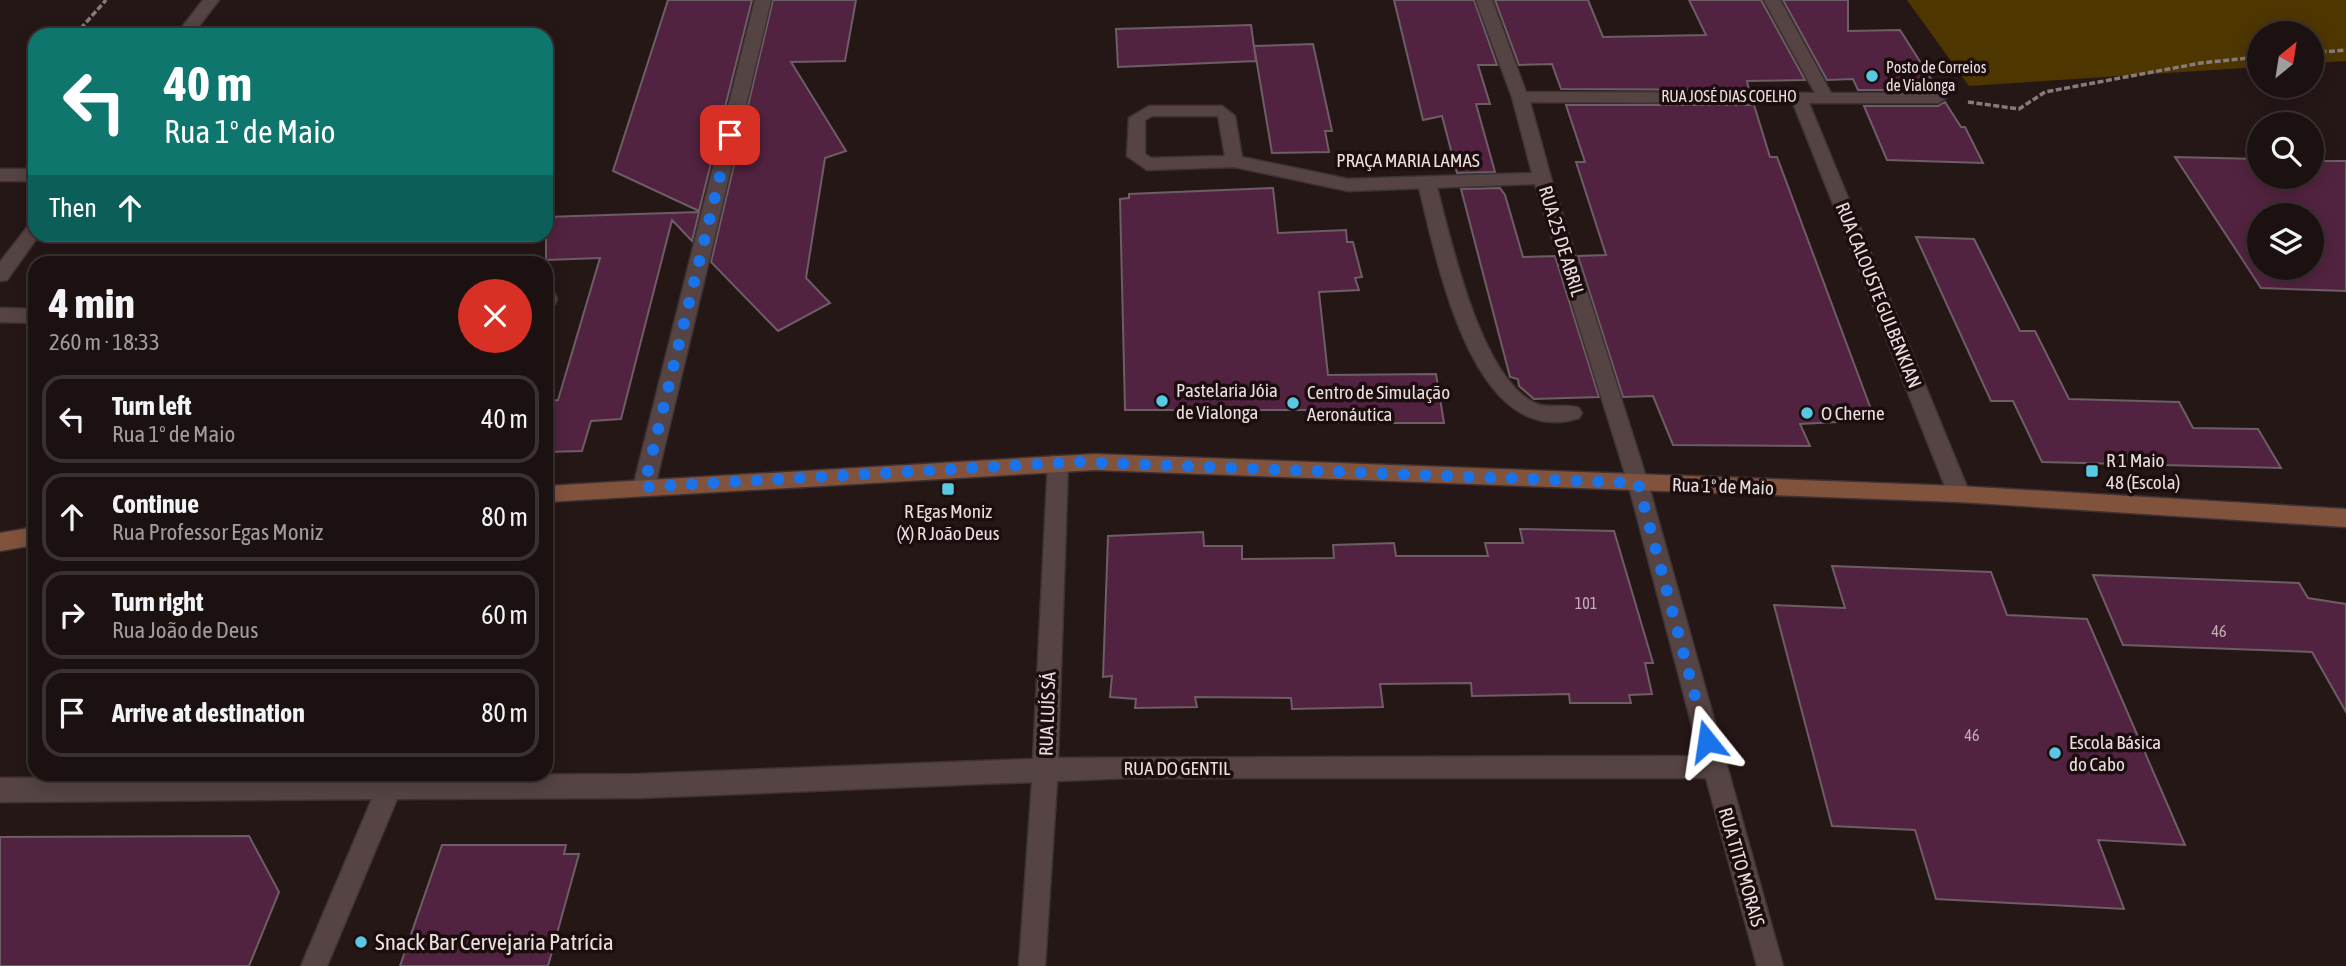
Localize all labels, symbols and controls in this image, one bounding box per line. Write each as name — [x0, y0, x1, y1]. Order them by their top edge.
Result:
north arrow — [2247, 21, 2324, 98]
map controls — [2247, 21, 2324, 280]
text: 40 m — [164, 55, 252, 111]
icon: left — [49, 56, 140, 147]
place label: Posto de Correios de Vialonga — [1886, 58, 1987, 95]
marker: Posto de Correios de Vialonga — [1864, 68, 1880, 84]
street label: RUA JOSÉ DIAS COELHO — [1661, 87, 1797, 105]
pin — [700, 105, 760, 165]
button: search — [2247, 112, 2324, 189]
text: Rua 1º de Maio — [164, 113, 336, 150]
icon: arrive — [711, 116, 749, 154]
street label: PRAÇA MARIA LAMAS — [1336, 149, 1480, 171]
street label: RUA 25 DE ABRIL — [1535, 183, 1589, 300]
icon: ahead — [111, 189, 149, 227]
text: Then — [49, 193, 97, 223]
street label: RUA CALOUSTE GULBENKIAN — [1832, 199, 1926, 391]
button: layers — [2247, 203, 2324, 280]
text: 4 min — [49, 279, 135, 327]
button: close — [458, 279, 532, 353]
text: 260 m · 18:33 — [49, 329, 160, 355]
place label: Pastelaria Jóia de Vialonga — [1176, 379, 1278, 423]
place label: Centro de Simulação Aeronáutica — [1307, 381, 1450, 425]
text: Turn left — [112, 391, 192, 421]
marker: Pastelaria Jóia de Vialonga — [1154, 393, 1170, 409]
marker: Centro de Simulação Aeronáutica — [1285, 395, 1301, 411]
icon: left — [53, 400, 91, 438]
place label: O Cherne — [1821, 402, 1885, 424]
text: 40 m — [481, 404, 528, 434]
marker: O Cherne — [1799, 405, 1815, 421]
text: Rua 1º de Maio — [112, 421, 235, 447]
place label: R 1 Maio 48 (Escola) — [2106, 449, 2180, 493]
marker: R 1 Maio 48 (Escola) — [2084, 463, 2100, 479]
street label: Rua 1º de Maio — [1672, 473, 1774, 499]
marker: R Egas Moniz (X) R João Deus — [940, 481, 956, 497]
text: Continue — [112, 489, 199, 519]
icon: ahead — [53, 498, 91, 536]
place label: R Egas Moniz (X) R João Deus — [897, 500, 1000, 544]
text: 80 m — [481, 502, 528, 532]
text: Rua Professor Egas Moniz — [112, 519, 323, 545]
text: Turn right — [112, 587, 203, 617]
house number: 101 — [1575, 594, 1597, 612]
icon: right — [53, 596, 91, 634]
text: 60 m — [481, 600, 528, 630]
text: Rua João de Deus — [112, 617, 258, 643]
house number: 46 — [2211, 622, 2227, 640]
street label: RUA LUÍS SÁ — [1035, 671, 1059, 756]
icon: arrive — [53, 694, 91, 732]
text: Arrive at destination — [112, 698, 305, 728]
text: 80 m — [481, 698, 528, 728]
position arrow — [1670, 704, 1744, 778]
house number: 46 — [1964, 726, 1980, 744]
place label: Escola Básica do Cabo — [2069, 731, 2161, 775]
marker: Escola Básica do Cabo — [2047, 745, 2063, 761]
street label: RUA DO GENTIL — [1124, 757, 1231, 779]
street label: RUA TITO MORAIS — [1714, 805, 1770, 929]
place label: Snack Bar Cervejaria Patrícia — [375, 929, 614, 955]
marker: Snack Bar Cervejaria Patrícia — [353, 934, 369, 950]

